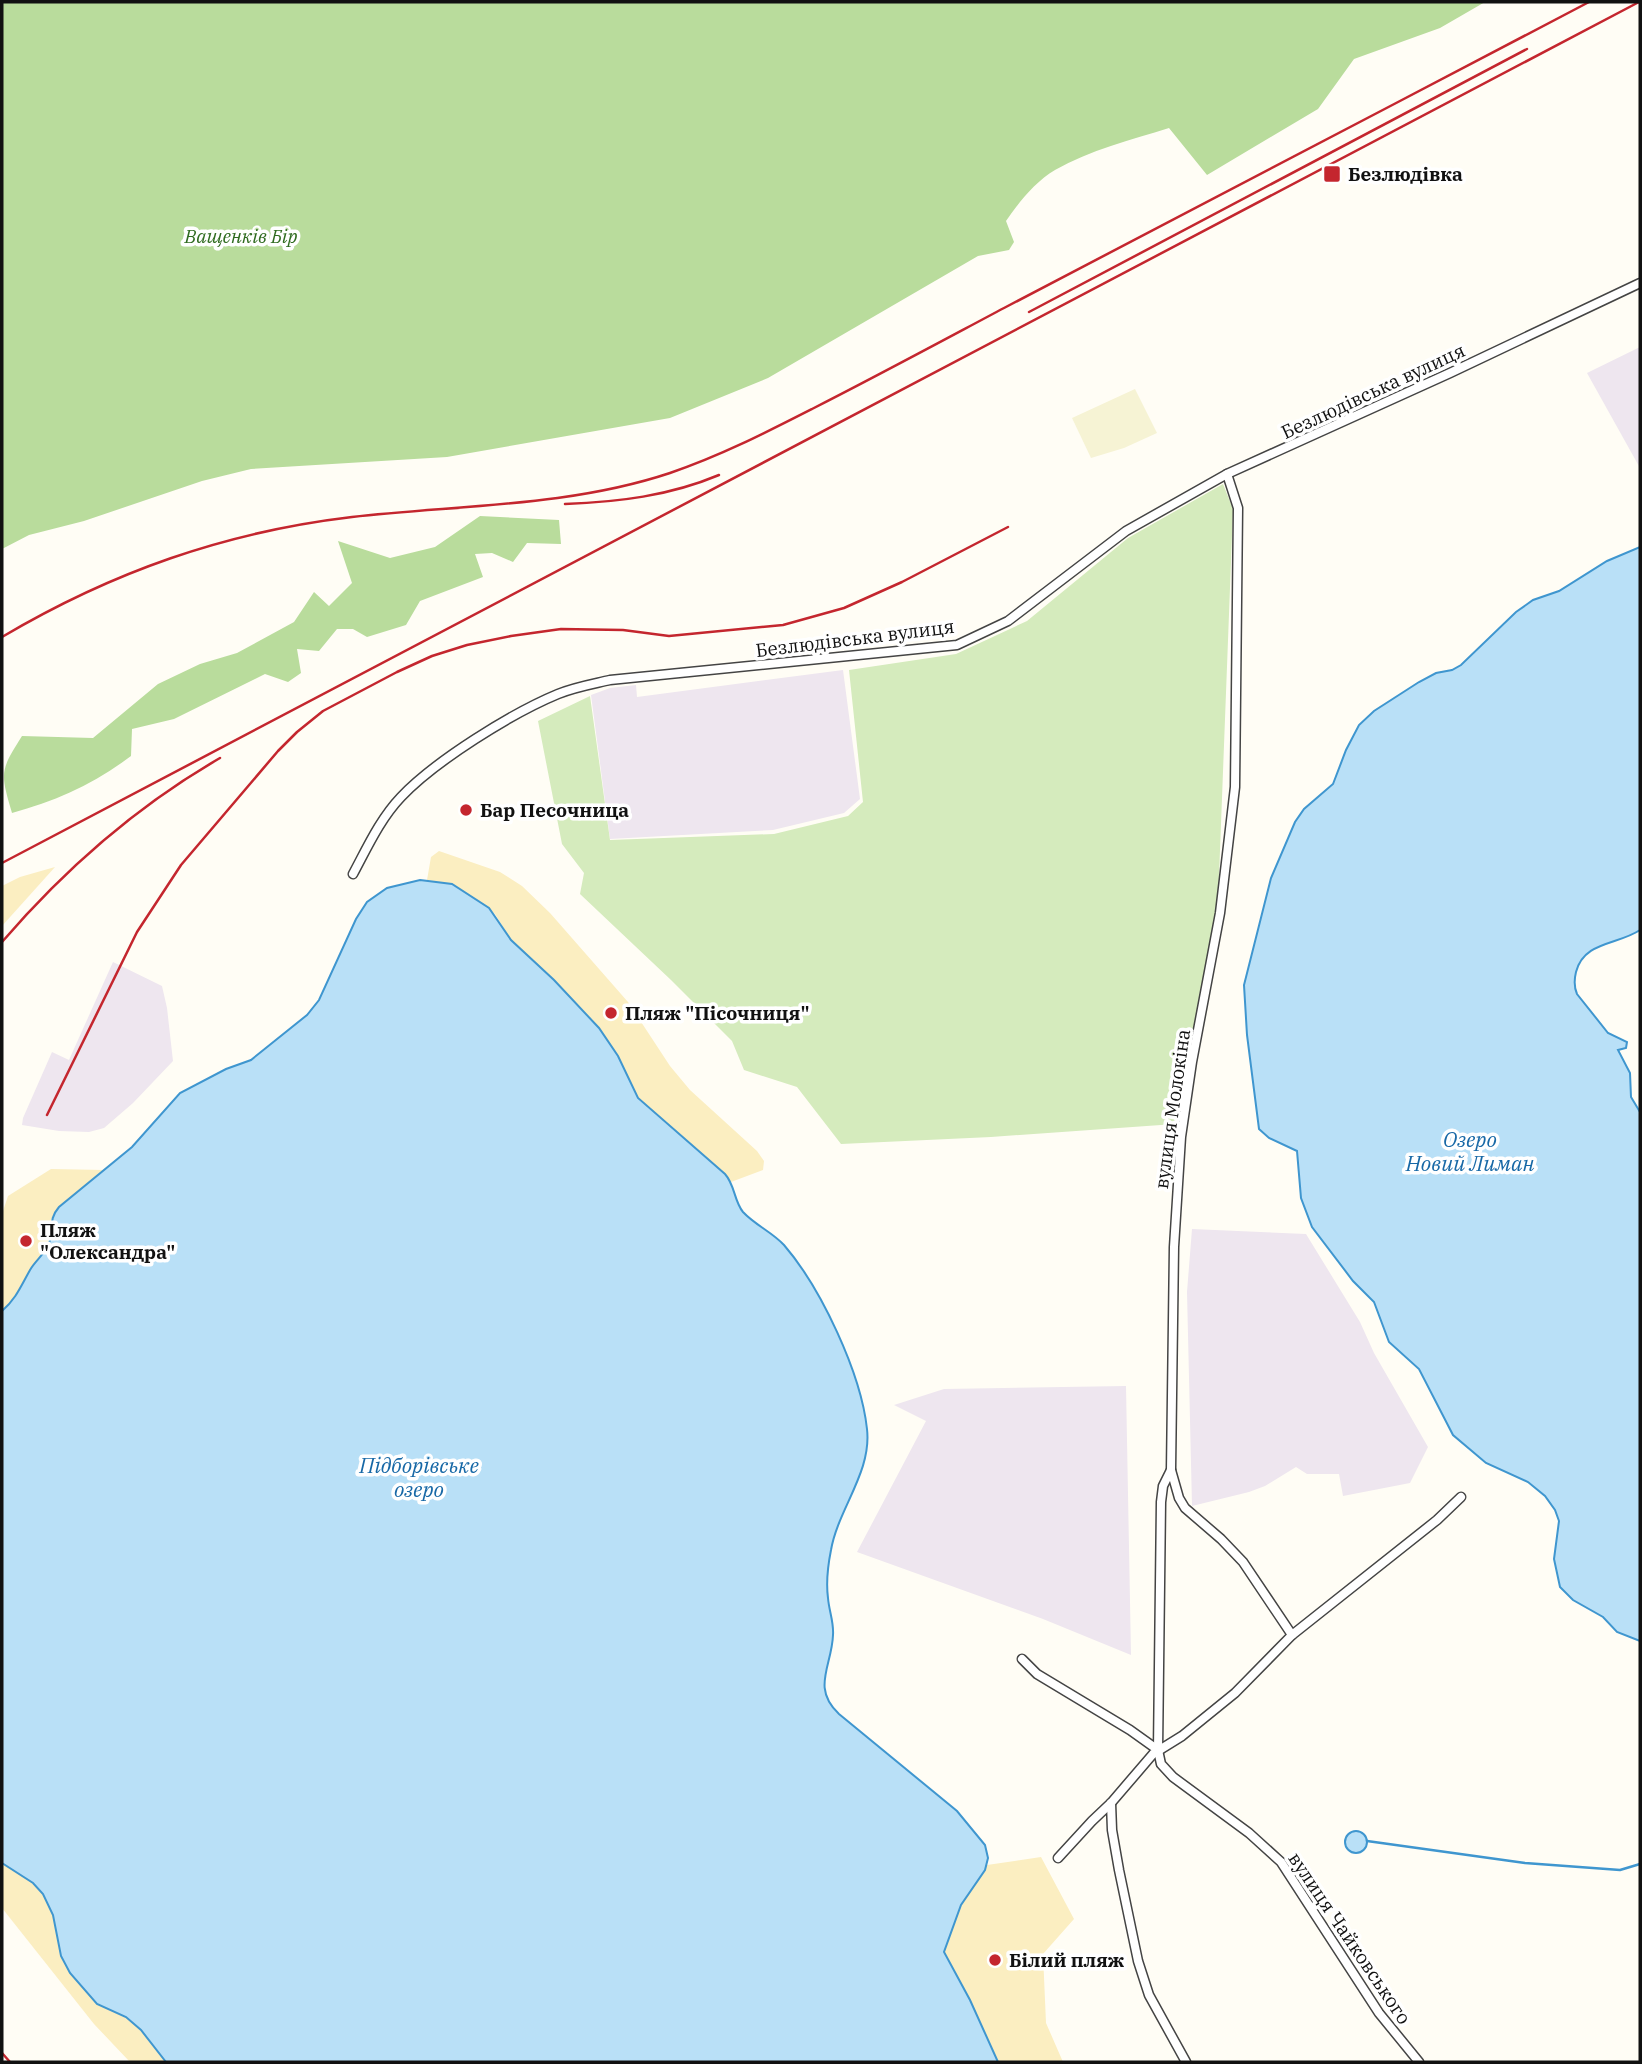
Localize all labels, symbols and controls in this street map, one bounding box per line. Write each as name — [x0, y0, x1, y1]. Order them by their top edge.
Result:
place label: Безлюдівка — [1348, 162, 1463, 186]
marker: Безлюдівка — [1322, 164, 1342, 184]
park label: Ващенків Бір — [183, 224, 298, 248]
street label: Безлюдівська вулиця — [1277, 338, 1469, 444]
street label: Безлюдівська вулиця — [754, 614, 956, 662]
place label: Бар Песочница — [480, 798, 629, 822]
marker: Бар Песочница — [458, 802, 474, 818]
place label: Пляж "Пісочниця" — [625, 1001, 810, 1025]
marker: Пляж "Пісочниця" — [603, 1005, 619, 1021]
street label: вулиця Молокіна — [1149, 1027, 1195, 1191]
water label: Озеро Новий Лиман — [1405, 1125, 1534, 1177]
place label: Пляж "Олександра" — [40, 1218, 175, 1264]
marker: Пляж "Олександра" — [18, 1233, 34, 1249]
water label: Підборівське озеро — [358, 1451, 479, 1503]
street label: вулиця Чайковського — [1283, 1847, 1417, 2029]
place label: Білий пляж — [1009, 1948, 1125, 1972]
marker: Білий пляж — [987, 1952, 1003, 1968]

